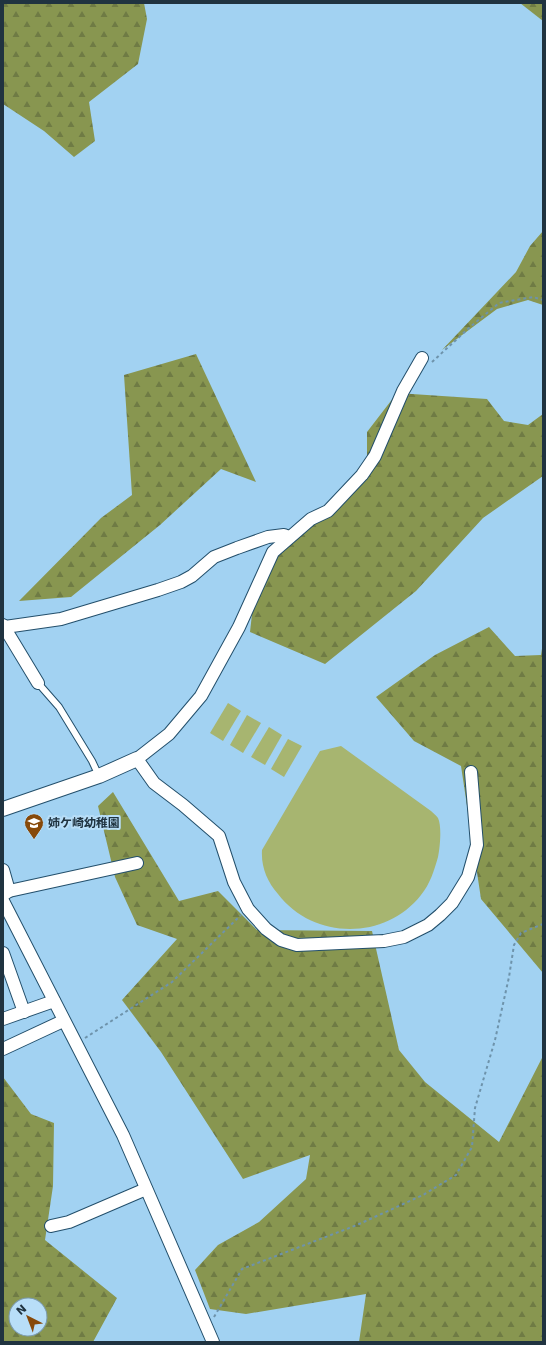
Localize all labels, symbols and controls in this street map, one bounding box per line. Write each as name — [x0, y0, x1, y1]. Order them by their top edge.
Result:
school or university icon: 姉ケ崎幼稚園 — [23, 812, 45, 840]
place label: 姉ケ崎幼稚園 — [48, 816, 120, 830]
north arrow — [8, 1297, 48, 1337]
text: N — [14, 1302, 29, 1318]

